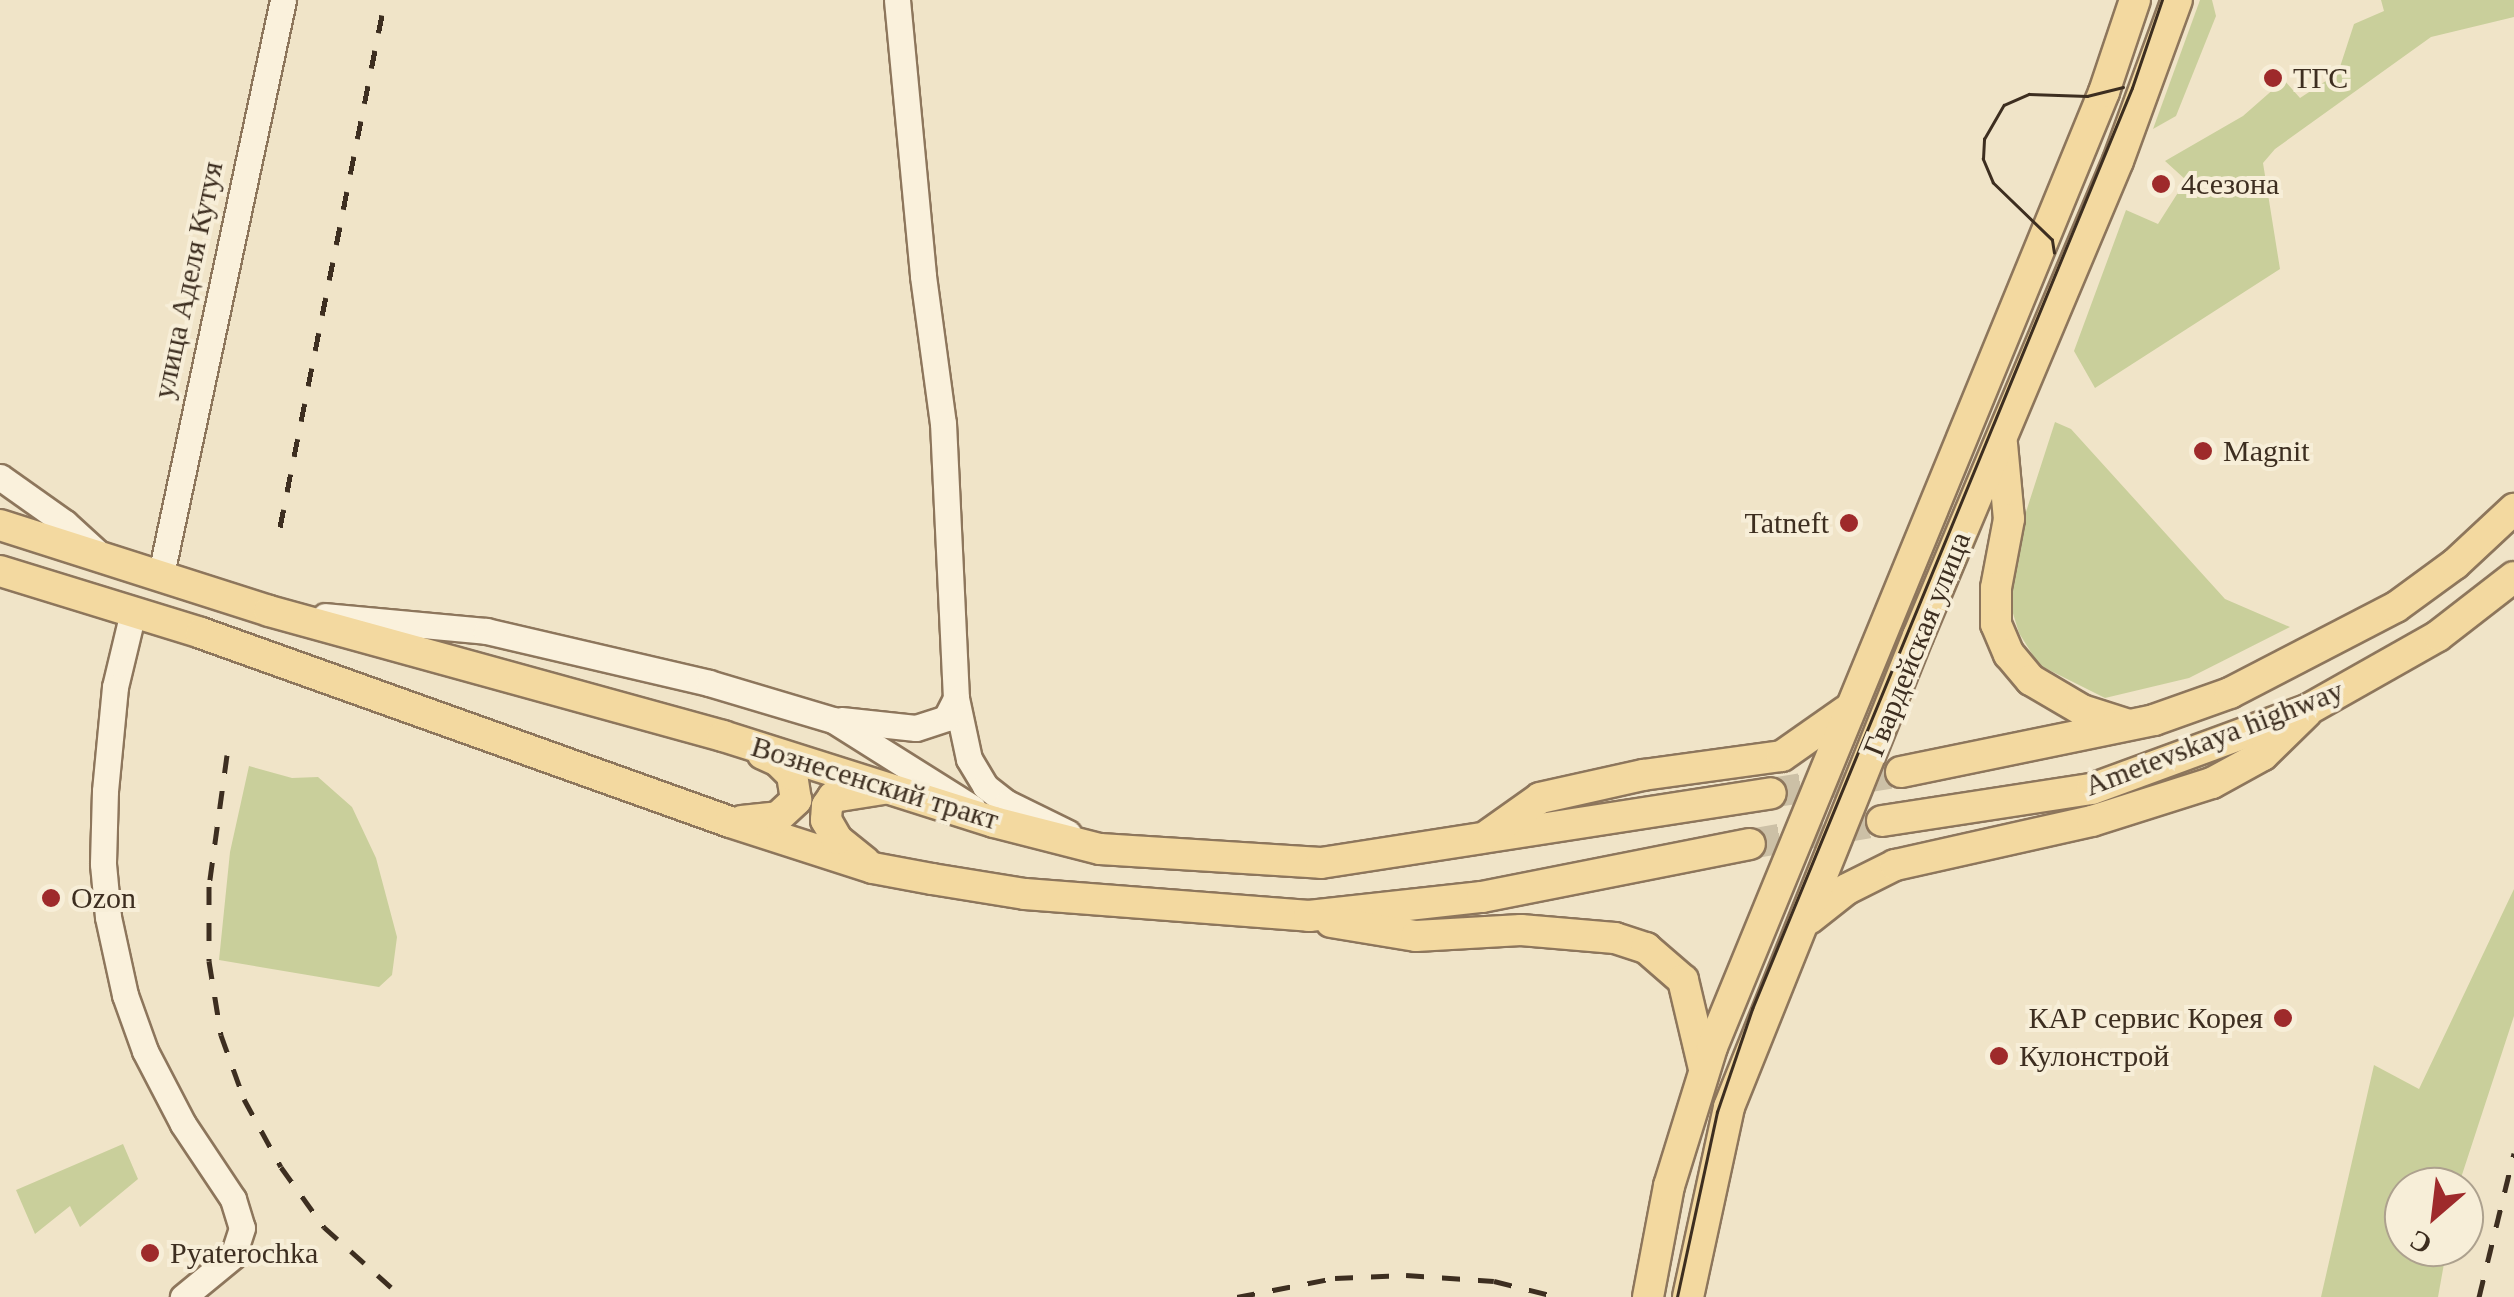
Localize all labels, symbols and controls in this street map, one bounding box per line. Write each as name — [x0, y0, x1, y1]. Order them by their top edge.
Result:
place label: ТГС — [2293, 60, 2348, 96]
marker: ТГС — [2262, 67, 2284, 89]
street label: улица Аделя Кутуя — [145, 158, 231, 402]
place label: 4сезона — [2181, 166, 2279, 202]
marker: 4сезона — [2150, 173, 2172, 195]
place label: Magnit — [2223, 433, 2310, 469]
marker: Magnit — [2192, 440, 2214, 462]
place label: Tatneft — [1744, 505, 1829, 541]
marker: Tatneft — [1838, 512, 1860, 534]
street label: Гвардейская улица — [1856, 527, 1978, 761]
street label: Ametevskaya highway — [2080, 672, 2348, 804]
street label: Вознесенский тракт — [747, 728, 1003, 838]
place label: Ozon — [71, 880, 136, 916]
marker: Ozon — [40, 887, 62, 909]
place label: КАР сервис Корея — [2028, 1000, 2263, 1036]
marker: КАР сервис Корея — [2272, 1007, 2294, 1029]
place label: Кулонстрой — [2019, 1038, 2169, 1074]
marker: Кулонстрой — [1988, 1045, 2010, 1067]
north arrow — [2384, 1167, 2484, 1267]
text: С — [2404, 1224, 2437, 1261]
place label: Pyaterochka — [170, 1235, 318, 1271]
marker: Pyaterochka — [139, 1242, 161, 1264]

